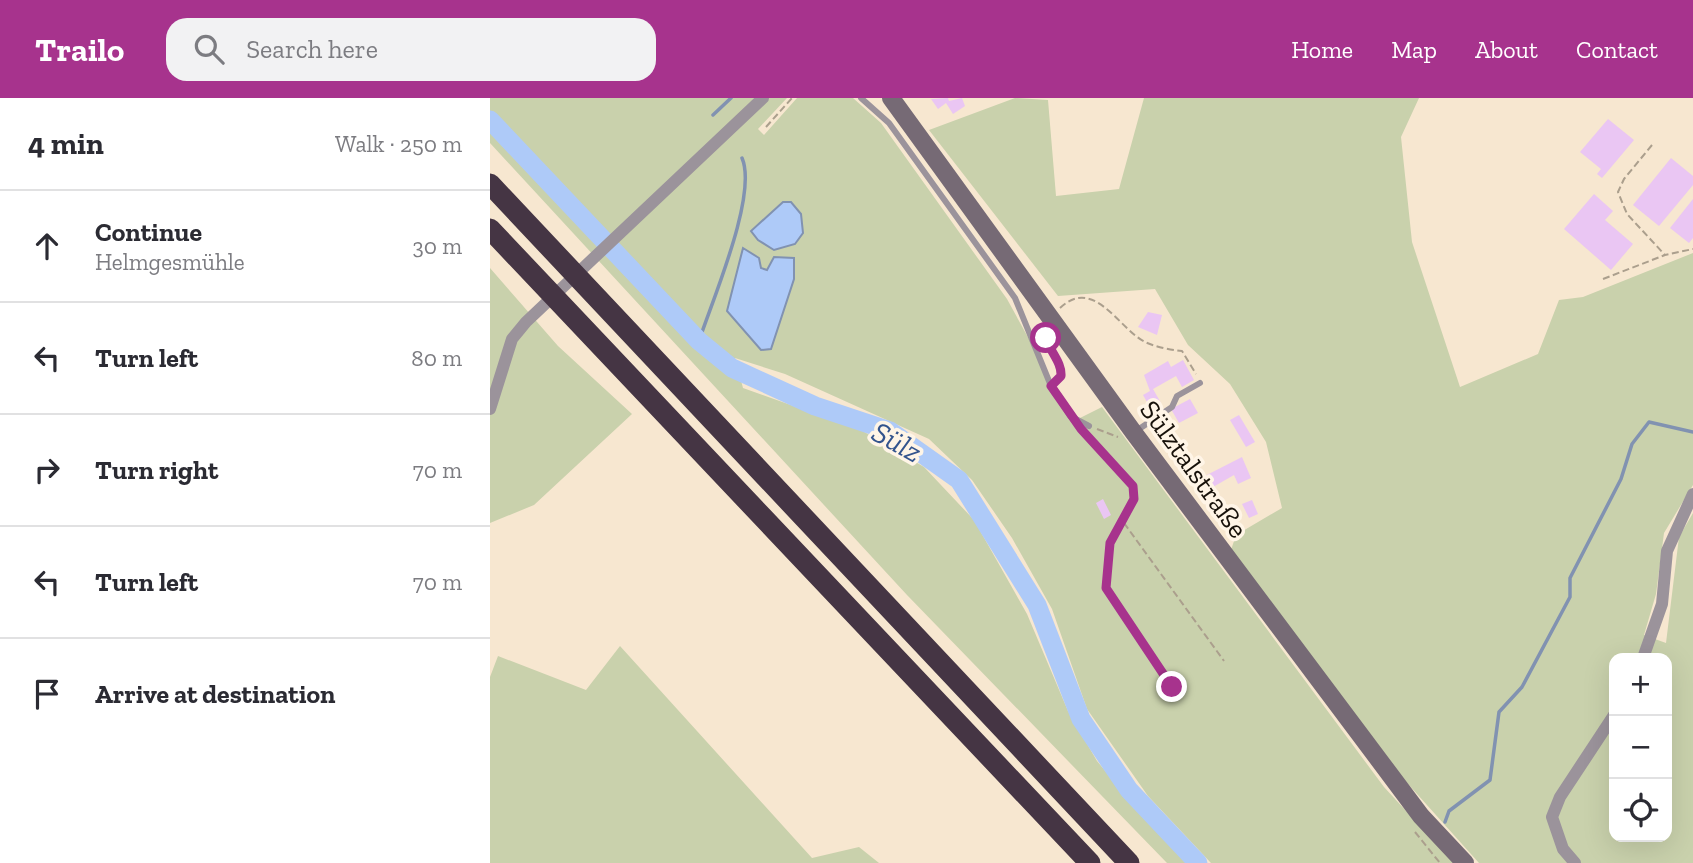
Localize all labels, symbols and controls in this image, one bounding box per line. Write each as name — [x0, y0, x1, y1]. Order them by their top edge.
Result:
search box — [166, 18, 656, 81]
text: Trailo — [35, 30, 124, 69]
icon: search — [190, 30, 228, 68]
text: Search here — [246, 33, 378, 65]
text: Home — [1291, 35, 1353, 64]
text: Map — [1391, 35, 1437, 64]
text: About — [1475, 35, 1538, 64]
text: Contact — [1576, 35, 1658, 64]
text: 4 min — [28, 126, 104, 162]
text: Walk · 250 m — [335, 130, 462, 158]
text: Continue — [95, 216, 202, 248]
icon: ahead — [28, 227, 66, 265]
text: 30 m — [412, 232, 462, 260]
text: Helmgesmühle — [95, 248, 245, 276]
route start — [1030, 322, 1061, 353]
icon: left — [28, 339, 66, 377]
text: Turn left — [95, 342, 198, 374]
text: 80 m — [411, 344, 462, 372]
street label: Sülztalstraße — [1133, 394, 1255, 544]
water label: Sülz — [866, 414, 928, 470]
icon: right — [28, 451, 66, 489]
text: Turn right — [95, 454, 218, 486]
text: 70 m — [413, 456, 462, 484]
icon: left — [28, 563, 66, 601]
text: Turn left — [95, 566, 198, 598]
text: 70 m — [413, 568, 462, 596]
map controls — [1609, 653, 1672, 842]
button: + — [1609, 653, 1672, 716]
route end — [1156, 671, 1187, 702]
icon: arrive — [28, 675, 66, 713]
text: Arrive at destination — [95, 678, 335, 710]
button: − — [1609, 716, 1672, 779]
button: locate — [1609, 779, 1672, 842]

